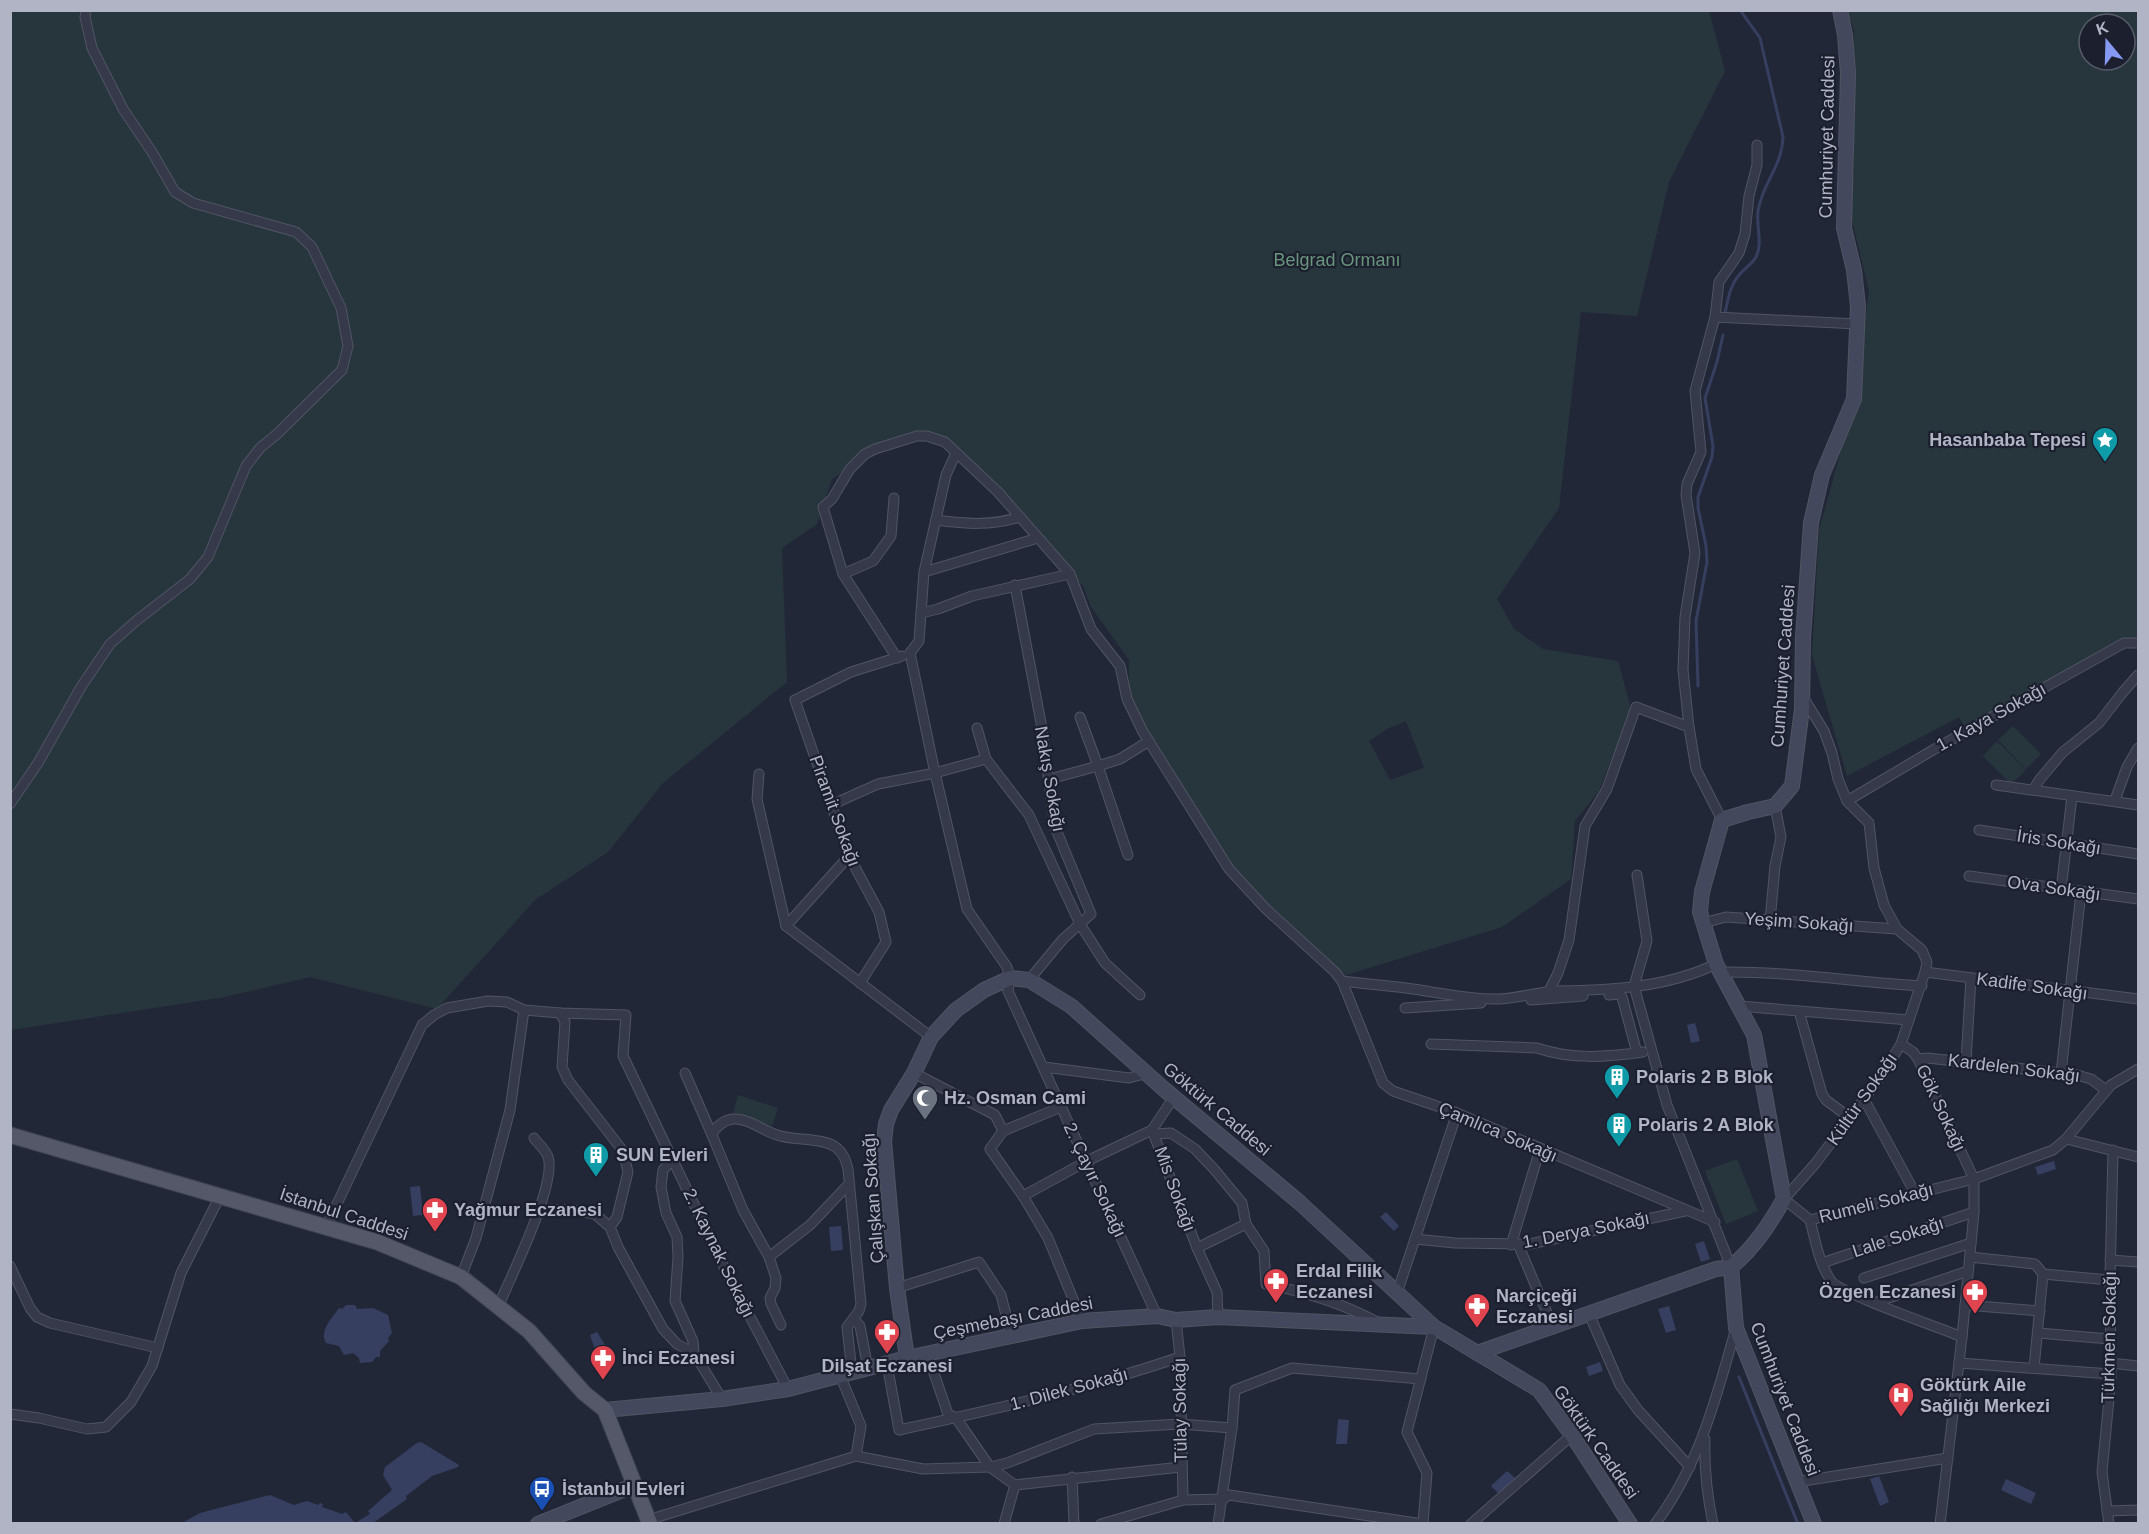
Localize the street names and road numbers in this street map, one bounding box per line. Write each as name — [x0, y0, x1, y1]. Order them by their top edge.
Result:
street label: Cumhuriyet Caddesi — [1816, 55, 1838, 219]
street label: Cumhuriyet Caddesi — [1767, 584, 1799, 748]
street label: 1. Kaya Sokağı — [1933, 679, 2049, 755]
street label: Nakış Sokağı — [1031, 725, 1069, 833]
street label: Piramit Sokağı — [806, 753, 864, 869]
street label: İris Sokağı — [2015, 825, 2103, 859]
street label: Ova Sokağı — [2006, 872, 2102, 904]
street label: Yeşim Sokağı — [1744, 908, 1854, 936]
street label: Kadife Sokağı — [1975, 968, 2089, 1004]
street label: Kültür Sokağı — [1823, 1049, 1901, 1149]
street label: Kardelen Sokağı — [1947, 1050, 2081, 1086]
street label: Göktürk Caddesi — [1159, 1058, 1275, 1160]
street label: Gök Sokağı — [1912, 1061, 1970, 1155]
street label: Çamlıca Sokağı — [1436, 1098, 1560, 1166]
street label: 2. Çayır Sokağı — [1060, 1120, 1130, 1240]
street label: Çalışkan Sokağı — [858, 1132, 888, 1264]
street label: Mis Sokağı — [1150, 1144, 1200, 1234]
street label: Rumeli Sokağı — [1817, 1179, 1935, 1227]
street label: İstanbul Caddesi — [277, 1184, 411, 1244]
street label: 2. Kaynak Sokağı — [679, 1185, 759, 1321]
street label: 1. Derya Sokağı — [1521, 1208, 1651, 1252]
street label: Lale Sokağı — [1850, 1213, 1946, 1261]
street label: Türkmen Sokağı — [2098, 1271, 2120, 1403]
street label: Çeşmebaşı Caddesi — [932, 1293, 1094, 1343]
street label: Cumhuriyet Caddesi — [1746, 1319, 1824, 1479]
street label: Tülay Sokağı — [1169, 1357, 1191, 1463]
street label: 1. Dilek Sokağı — [1008, 1364, 1130, 1414]
street label: Göktürk Caddesi — [1549, 1381, 1643, 1503]

